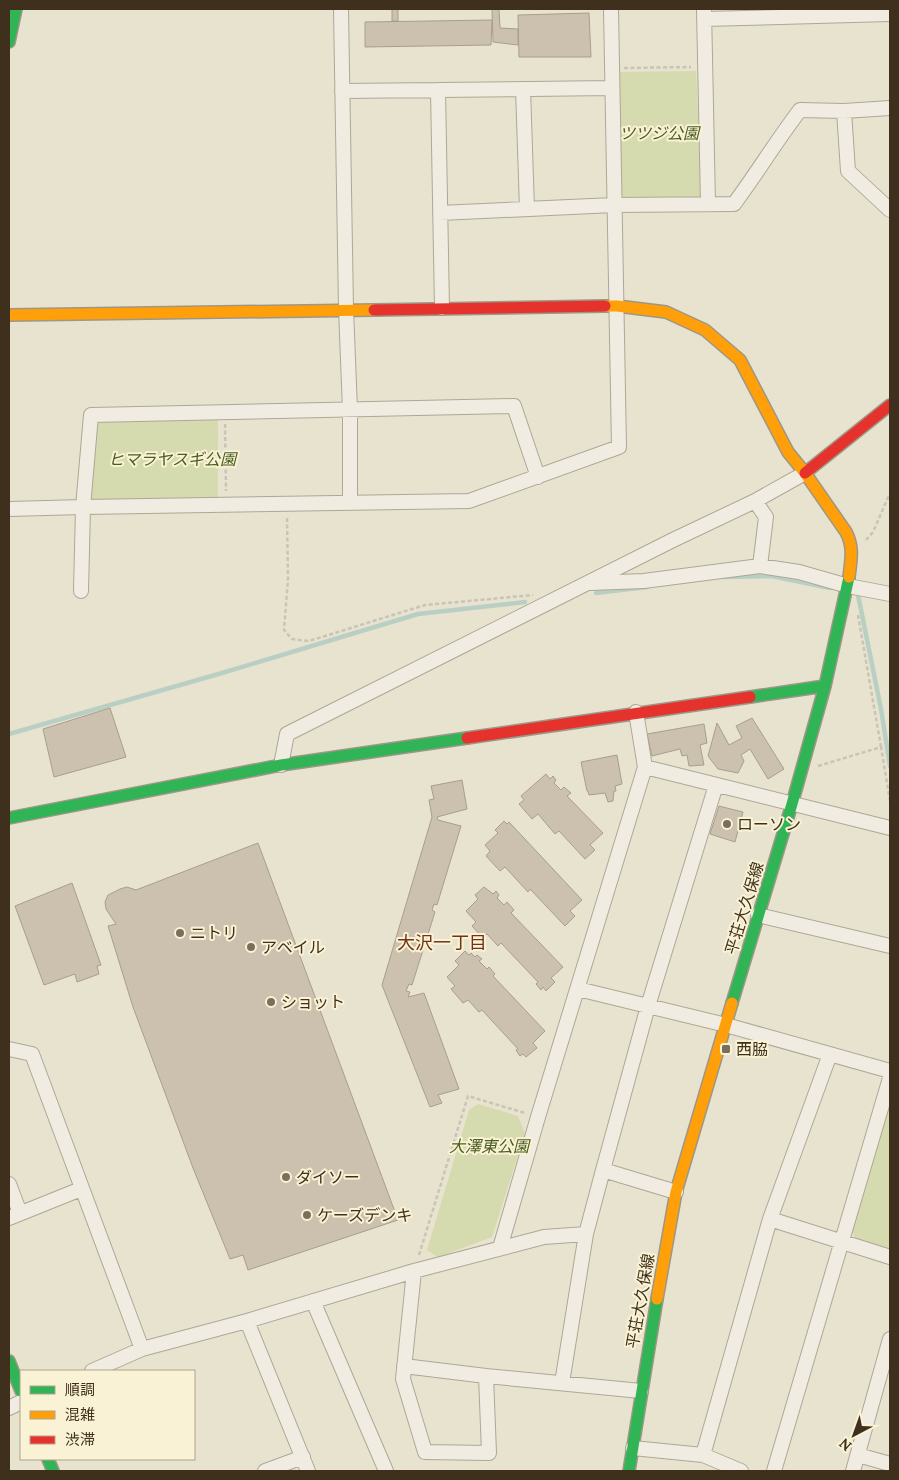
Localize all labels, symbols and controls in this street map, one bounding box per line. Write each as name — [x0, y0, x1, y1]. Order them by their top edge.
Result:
park label: ツツジ公園 — [619, 123, 701, 143]
park label: ヒマラヤスギ公園 — [108, 449, 238, 469]
place label: ローソン — [737, 814, 801, 834]
marker: ローソン — [721, 818, 733, 830]
street label: 平荘大久保線 — [720, 859, 768, 957]
place label: ニトリ — [190, 923, 238, 943]
marker: ニトリ — [174, 927, 186, 939]
district label: 大沢一丁目 — [397, 931, 487, 954]
place label: アベイル — [261, 937, 325, 957]
marker: アベイル — [245, 941, 257, 953]
place label: ショット — [281, 992, 345, 1012]
marker: ショット — [265, 996, 277, 1008]
place label: 西脇 — [736, 1039, 768, 1059]
marker: 西脇 — [720, 1043, 732, 1055]
park label: 大澤東公園 — [449, 1136, 531, 1156]
place label: ダイソー — [296, 1167, 360, 1187]
marker: ダイソー — [280, 1171, 292, 1183]
place label: ケーズデンキ — [317, 1205, 412, 1225]
marker: ケーズデンキ — [301, 1209, 313, 1221]
street label: 平荘大久保線 — [622, 1252, 658, 1350]
legend — [20, 1370, 195, 1460]
text: 順調 — [65, 1380, 95, 1399]
text: 混雑 — [65, 1405, 95, 1424]
north arrow — [829, 1410, 879, 1460]
text: 渋滞 — [65, 1430, 95, 1449]
text: N — [835, 1434, 855, 1455]

